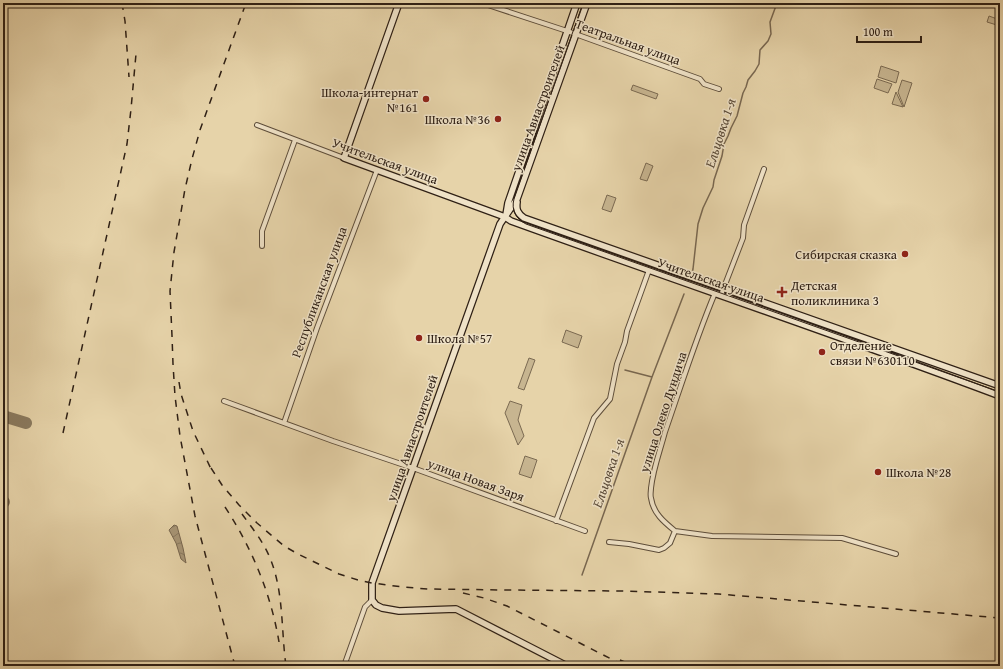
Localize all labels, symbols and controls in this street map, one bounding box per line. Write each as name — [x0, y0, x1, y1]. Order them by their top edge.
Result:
street label: Театральная улица — [573, 14, 684, 70]
scale bar — [857, 18, 921, 44]
text: 100 m — [863, 23, 893, 40]
street label: улица Авиастроителей — [506, 42, 570, 175]
place label: Школа-интернат №161 — [321, 83, 419, 117]
marker: Школа-интернат №161 — [421, 94, 431, 104]
water label: Ельцовка 1-я — [699, 96, 741, 171]
place label: Школа №36 — [425, 110, 490, 129]
marker: Школа №36 — [493, 114, 503, 124]
street label: Учительская улица — [329, 133, 441, 189]
street label: Республиканская улица — [286, 223, 352, 360]
place label: Сибирская сказка — [795, 245, 898, 264]
marker: Сибирская сказка — [900, 249, 910, 259]
street label: Учительская улица — [655, 253, 768, 307]
place label: Детская поликлиника 3 — [790, 276, 879, 310]
marker: Детская поликлиника 3 — [776, 286, 788, 298]
place label: Школа №57 — [427, 329, 492, 348]
marker: Школа №57 — [414, 333, 424, 343]
place label: Отделение связи №630110 — [830, 336, 915, 370]
marker: Отделение связи №630110 — [817, 347, 827, 357]
street label: улица Олеко Дундича — [634, 348, 692, 476]
street label: улица Авиастроителей — [381, 372, 443, 505]
water label: Ельцовка 1-я — [586, 436, 629, 511]
street label: улица Новая Заря — [424, 453, 527, 506]
place label: Школа №28 — [886, 463, 951, 482]
marker: Школа №28 — [873, 467, 883, 477]

